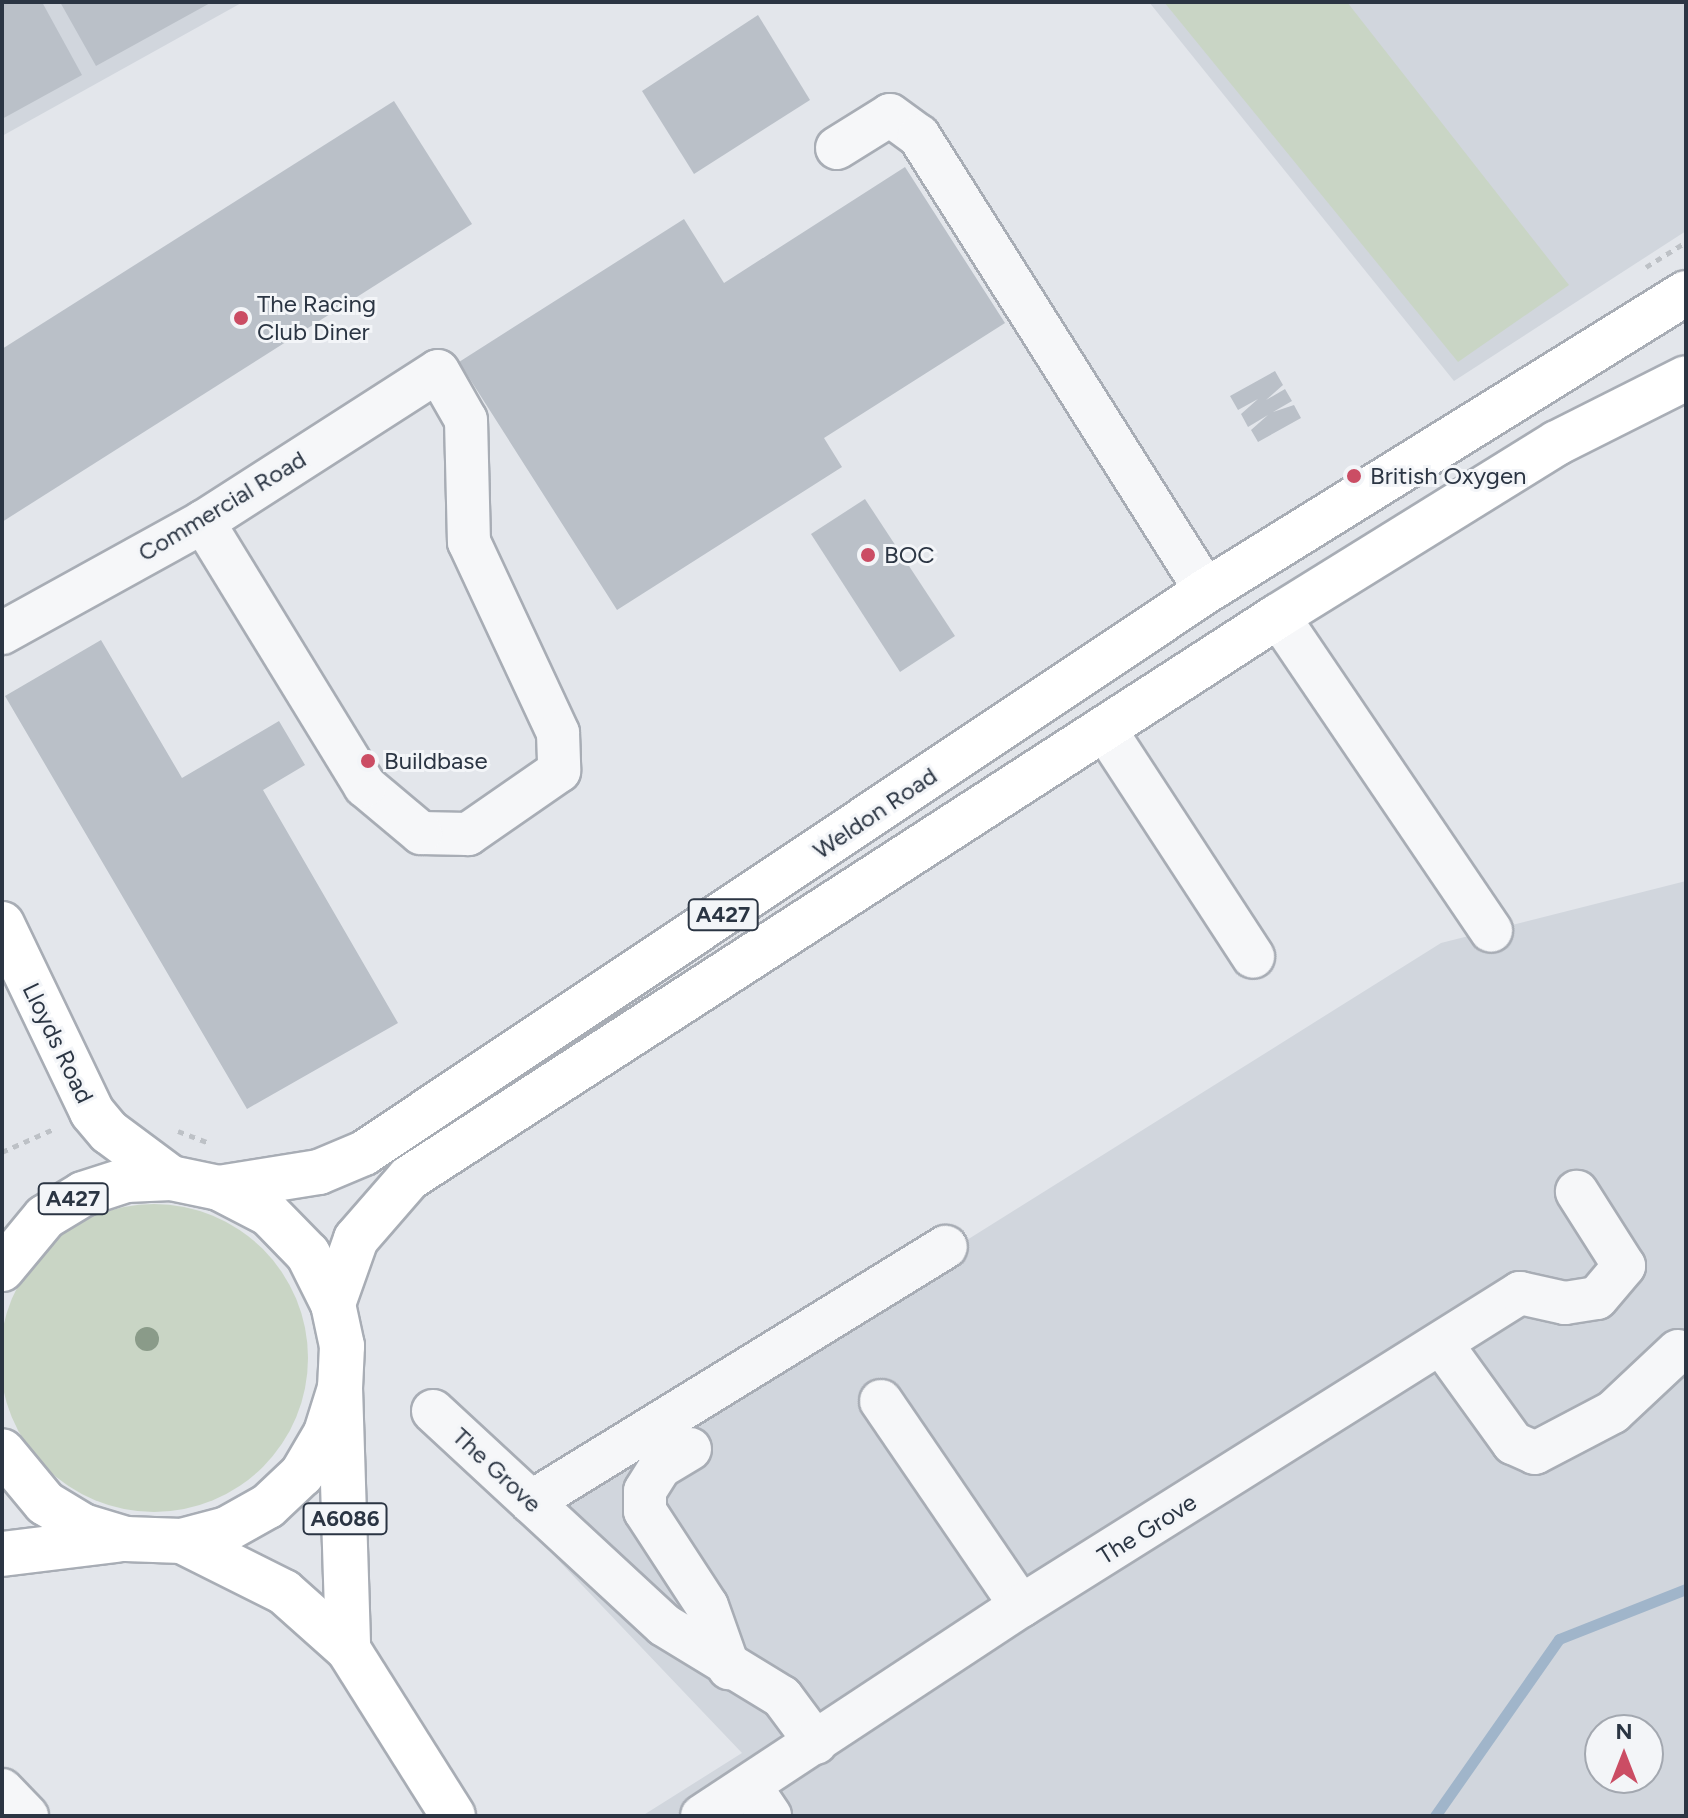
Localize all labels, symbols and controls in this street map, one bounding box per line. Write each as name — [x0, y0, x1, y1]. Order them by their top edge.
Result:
place label: The Racing Club Diner — [257, 290, 376, 346]
marker: The Racing Club Diner — [232, 309, 250, 327]
street label: Commercial Road — [133, 445, 311, 567]
place label: British Oxygen — [1370, 462, 1526, 490]
marker: British Oxygen — [1345, 467, 1363, 485]
place label: BOC — [884, 541, 935, 569]
marker: BOC — [859, 546, 877, 564]
place label: Buildbase — [384, 747, 488, 775]
marker: Buildbase — [359, 752, 377, 770]
street label: Weldon Road — [808, 761, 942, 865]
road number: A427 — [687, 897, 759, 933]
street label: Lloyds Road — [17, 978, 99, 1108]
road number: A427 — [37, 1181, 109, 1217]
street label: The Grove — [447, 1422, 547, 1518]
street label: The Grove — [1092, 1487, 1202, 1571]
road number: A6086 — [301, 1501, 389, 1537]
north arrow — [1584, 1714, 1664, 1794]
text: N — [1615, 1718, 1633, 1745]

